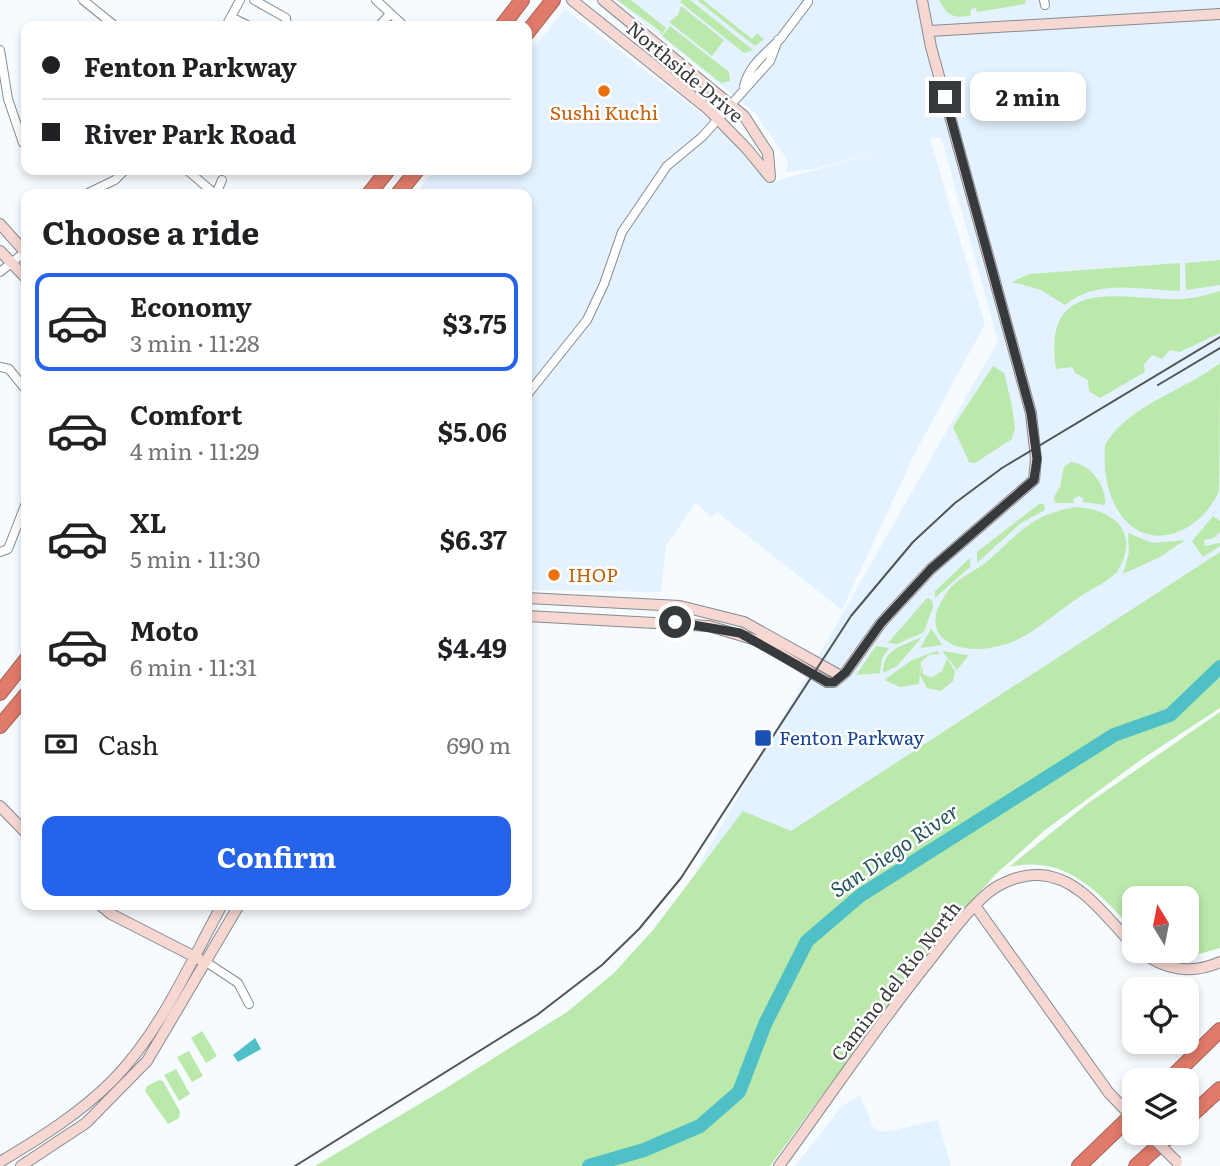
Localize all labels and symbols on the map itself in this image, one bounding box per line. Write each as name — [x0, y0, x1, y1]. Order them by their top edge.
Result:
street label: Northside Drive — [621, 14, 750, 129]
callout: 2 min — [970, 72, 1085, 122]
route end — [929, 81, 961, 113]
marker: Sushi Kuchi — [596, 83, 612, 99]
place label: Sushi Kuchi — [550, 98, 658, 126]
place label: IHOP — [568, 560, 618, 588]
marker: IHOP — [546, 567, 562, 583]
route start — [659, 606, 691, 638]
place label: Fenton Parkway — [779, 723, 924, 751]
marker: Fenton Parkway — [753, 728, 773, 748]
water label: San Diego River — [823, 794, 964, 904]
north arrow — [1122, 886, 1199, 962]
street label: Camino del Rio North — [824, 894, 967, 1066]

